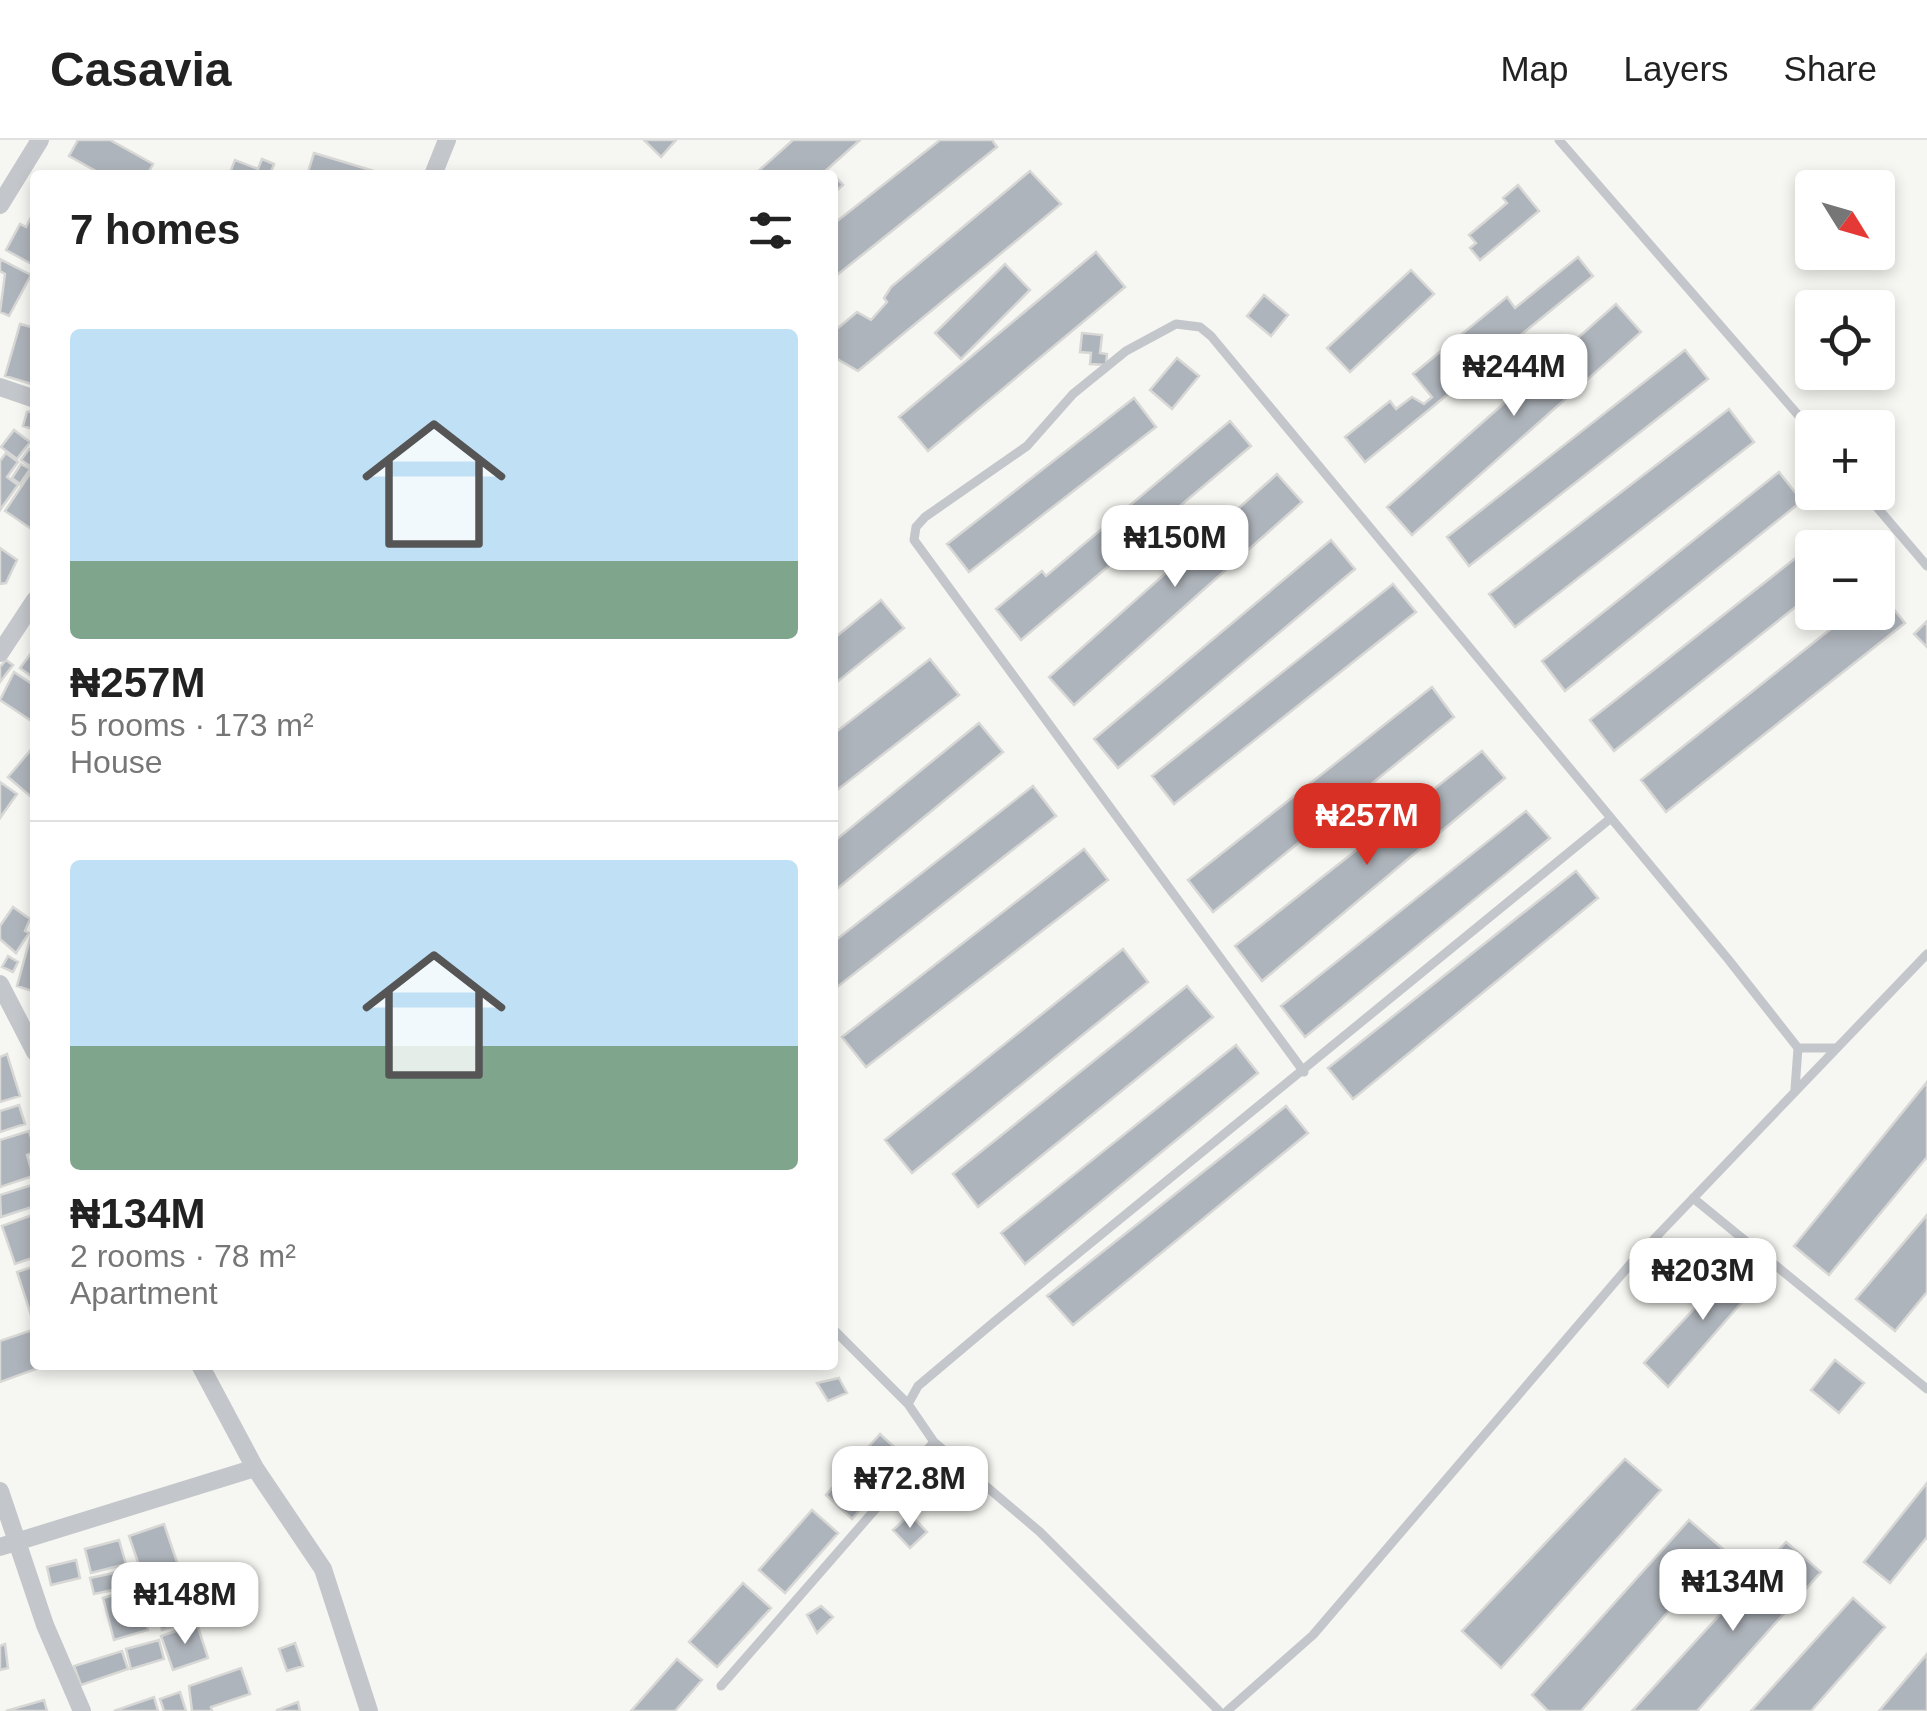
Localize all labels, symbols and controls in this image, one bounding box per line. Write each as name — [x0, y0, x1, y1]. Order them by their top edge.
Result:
text: Casavia — [50, 43, 231, 96]
text: Map — [1500, 49, 1569, 88]
text: Layers — [1624, 49, 1729, 88]
text: Share — [1784, 49, 1877, 88]
north arrow — [1795, 170, 1895, 270]
map controls — [1795, 170, 1895, 630]
icon: filters — [743, 203, 798, 258]
text: 7 homes — [70, 206, 240, 253]
button: locate — [1795, 290, 1895, 390]
pin: ₦244M — [1444, 334, 1584, 419]
text: ₦244M — [1462, 348, 1566, 384]
icon: home — [344, 394, 524, 574]
button: + — [1795, 410, 1895, 510]
pin: ₦150M — [1105, 505, 1245, 590]
text: ₦150M — [1123, 519, 1227, 555]
button: − — [1795, 530, 1895, 630]
text: ₦257M — [70, 659, 205, 706]
text: 5 rooms · 173 m² — [70, 707, 314, 743]
text: House — [70, 744, 163, 780]
pin: ₦257M — [1297, 783, 1437, 868]
text: ₦257M — [1315, 797, 1419, 833]
icon: home — [344, 925, 524, 1105]
text: ₦134M — [70, 1190, 205, 1237]
text: 2 rooms · 78 m² — [70, 1238, 296, 1274]
pin: ₦203M — [1633, 1238, 1773, 1323]
text: ₦203M — [1651, 1252, 1755, 1288]
text: Apartment — [70, 1275, 218, 1311]
pin: ₦72.8M — [829, 1446, 991, 1531]
text: ₦72.8M — [854, 1460, 966, 1496]
pin: ₦134M — [1663, 1549, 1803, 1634]
pin: ₦148M — [115, 1562, 255, 1647]
text: ₦134M — [1681, 1563, 1785, 1599]
text: ₦148M — [133, 1576, 237, 1612]

